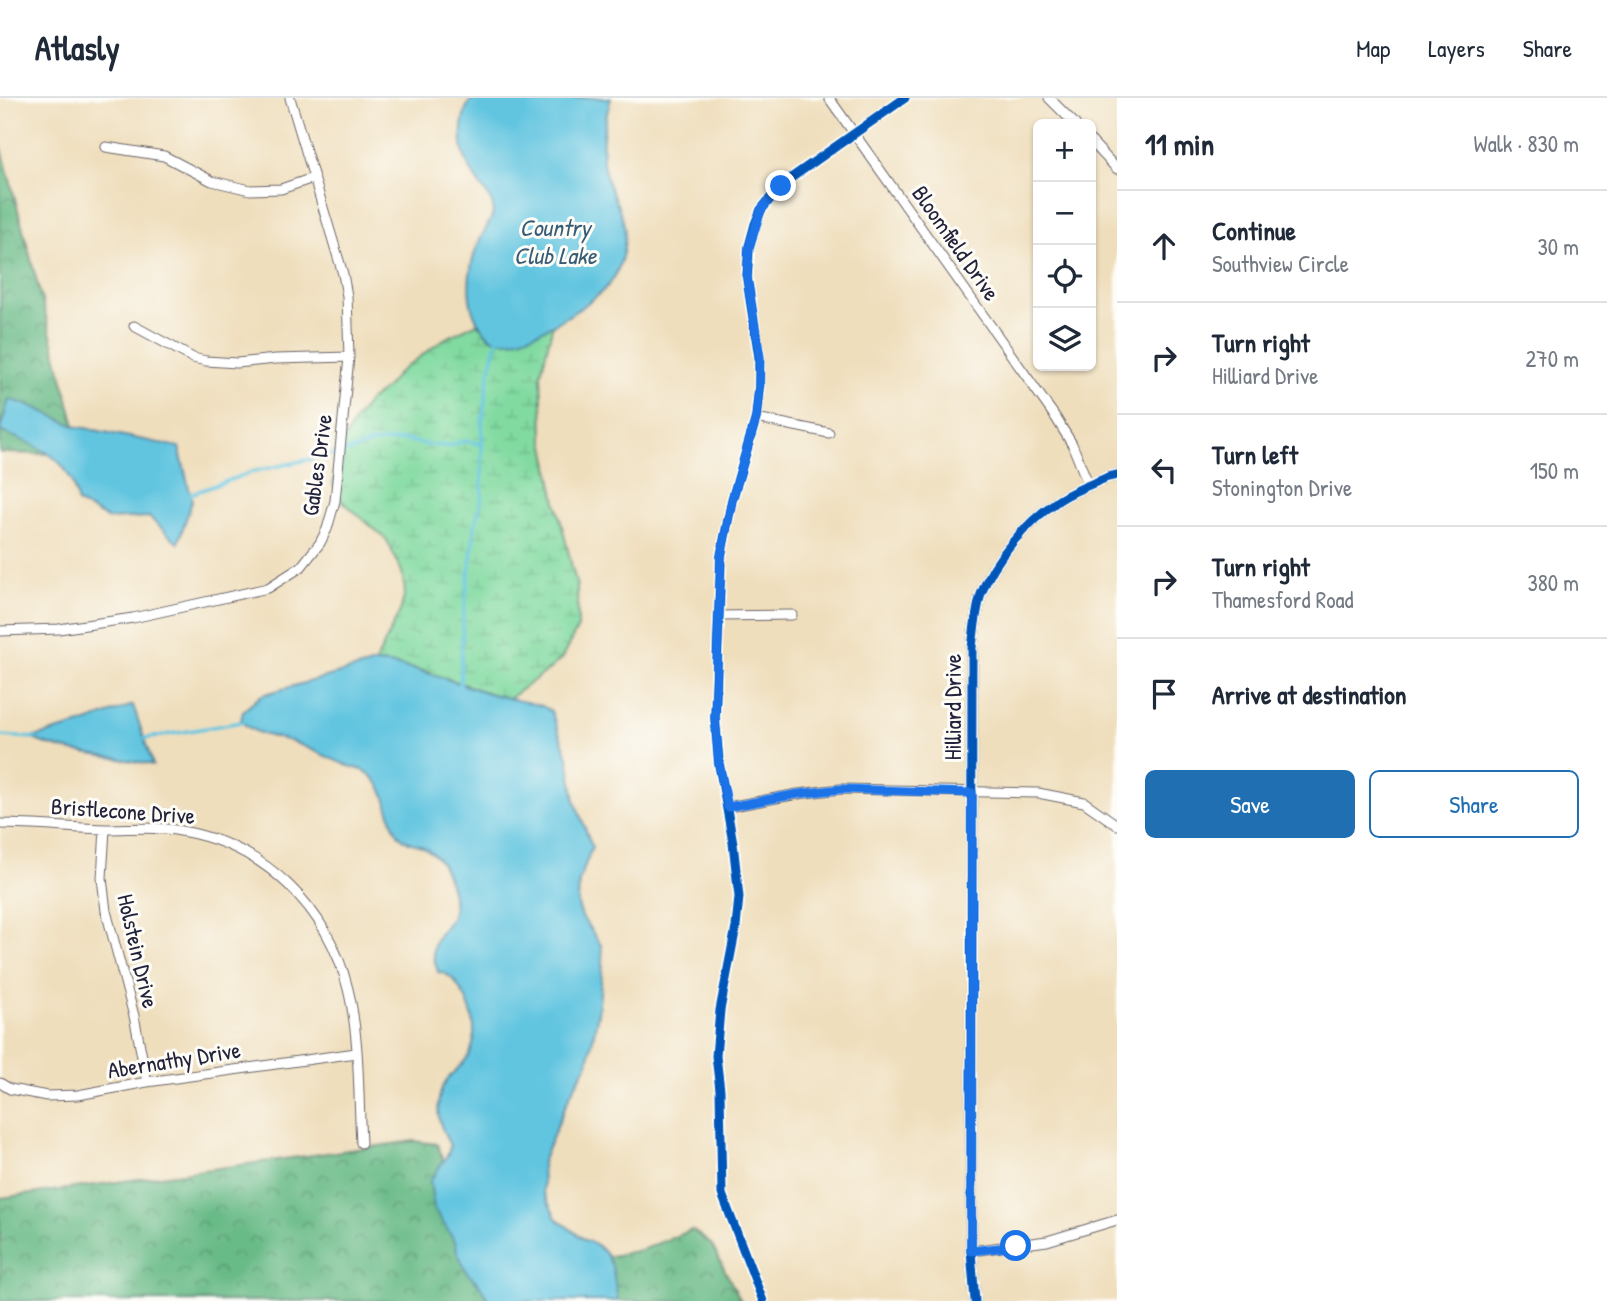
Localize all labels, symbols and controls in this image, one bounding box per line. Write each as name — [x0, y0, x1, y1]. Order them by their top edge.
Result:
text: Atlasly — [35, 26, 120, 70]
text: Map — [1356, 32, 1390, 64]
text: Layers — [1428, 32, 1485, 64]
text: Share — [1523, 32, 1572, 64]
map controls — [1033, 119, 1096, 371]
button: + — [1033, 119, 1096, 182]
text: 11 min — [1145, 124, 1214, 164]
text: Walk · 830 m — [1473, 128, 1579, 159]
route end — [765, 170, 796, 201]
street label: Bloomfield Drive — [905, 179, 1008, 306]
button: − — [1033, 182, 1096, 245]
water label: Country Club Lake — [514, 211, 598, 271]
text: Continue — [1212, 213, 1296, 248]
icon: ahead — [1145, 227, 1183, 265]
text: 30 m — [1537, 231, 1579, 262]
button: locate — [1033, 245, 1096, 308]
text: Southview Circle — [1212, 248, 1349, 279]
button: layers — [1033, 308, 1096, 371]
text: Turn right — [1212, 325, 1310, 360]
icon: right — [1145, 339, 1183, 377]
text: 270 m — [1526, 343, 1579, 374]
text: Hilliard Drive — [1212, 360, 1318, 391]
street label: Gables Drive — [294, 412, 339, 518]
text: Turn left — [1212, 437, 1298, 472]
icon: left — [1145, 451, 1183, 489]
text: 150 m — [1530, 455, 1579, 486]
text: Stonington Drive — [1212, 472, 1352, 503]
text: Turn right — [1212, 549, 1310, 584]
icon: right — [1145, 563, 1183, 601]
text: 380 m — [1528, 567, 1579, 598]
text: Thamesford Road — [1212, 584, 1353, 615]
street label: Hilliard Drive — [937, 654, 968, 760]
icon: arrive — [1145, 675, 1183, 713]
text: Arrive at destination — [1212, 677, 1407, 712]
button: Save — [1145, 770, 1355, 838]
button: Share — [1369, 770, 1579, 838]
street label: Bristlecone Drive — [50, 790, 196, 831]
street label: Holstein Drive — [110, 891, 167, 1011]
street label: Abernathy Drive — [105, 1034, 243, 1085]
route start — [1000, 1230, 1031, 1261]

